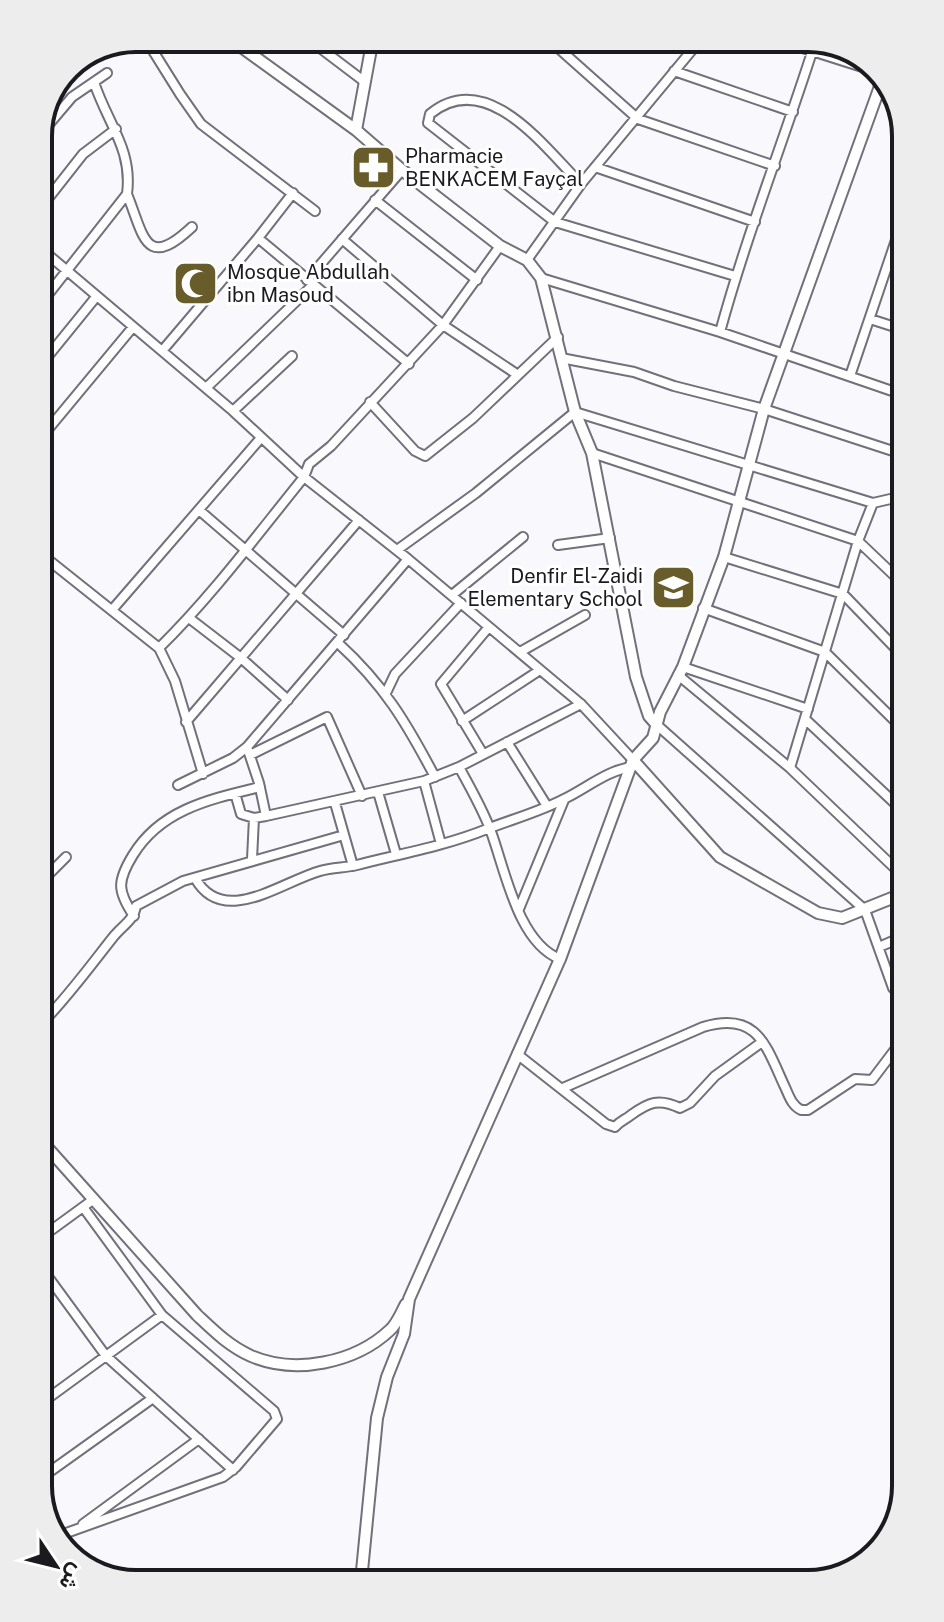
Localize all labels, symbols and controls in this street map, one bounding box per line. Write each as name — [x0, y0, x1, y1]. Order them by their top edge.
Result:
pharmacy icon: Pharmacie BENKACEM Fayçal — [350, 143, 398, 191]
place label: Pharmacie BENKACEM Fayçal — [405, 144, 583, 191]
mosque icon: Mosque Abdullah ibn Masoud — [172, 260, 220, 308]
place label: Mosque Abdullah ibn Masoud — [227, 260, 390, 307]
place label: Denfir El-Zaidi Elementary School — [468, 564, 643, 611]
school or university icon: Denfir El-Zaidi Elementary School — [650, 564, 698, 612]
north arrow — [16, 1526, 96, 1606]
text: ش — [53, 1559, 91, 1596]

